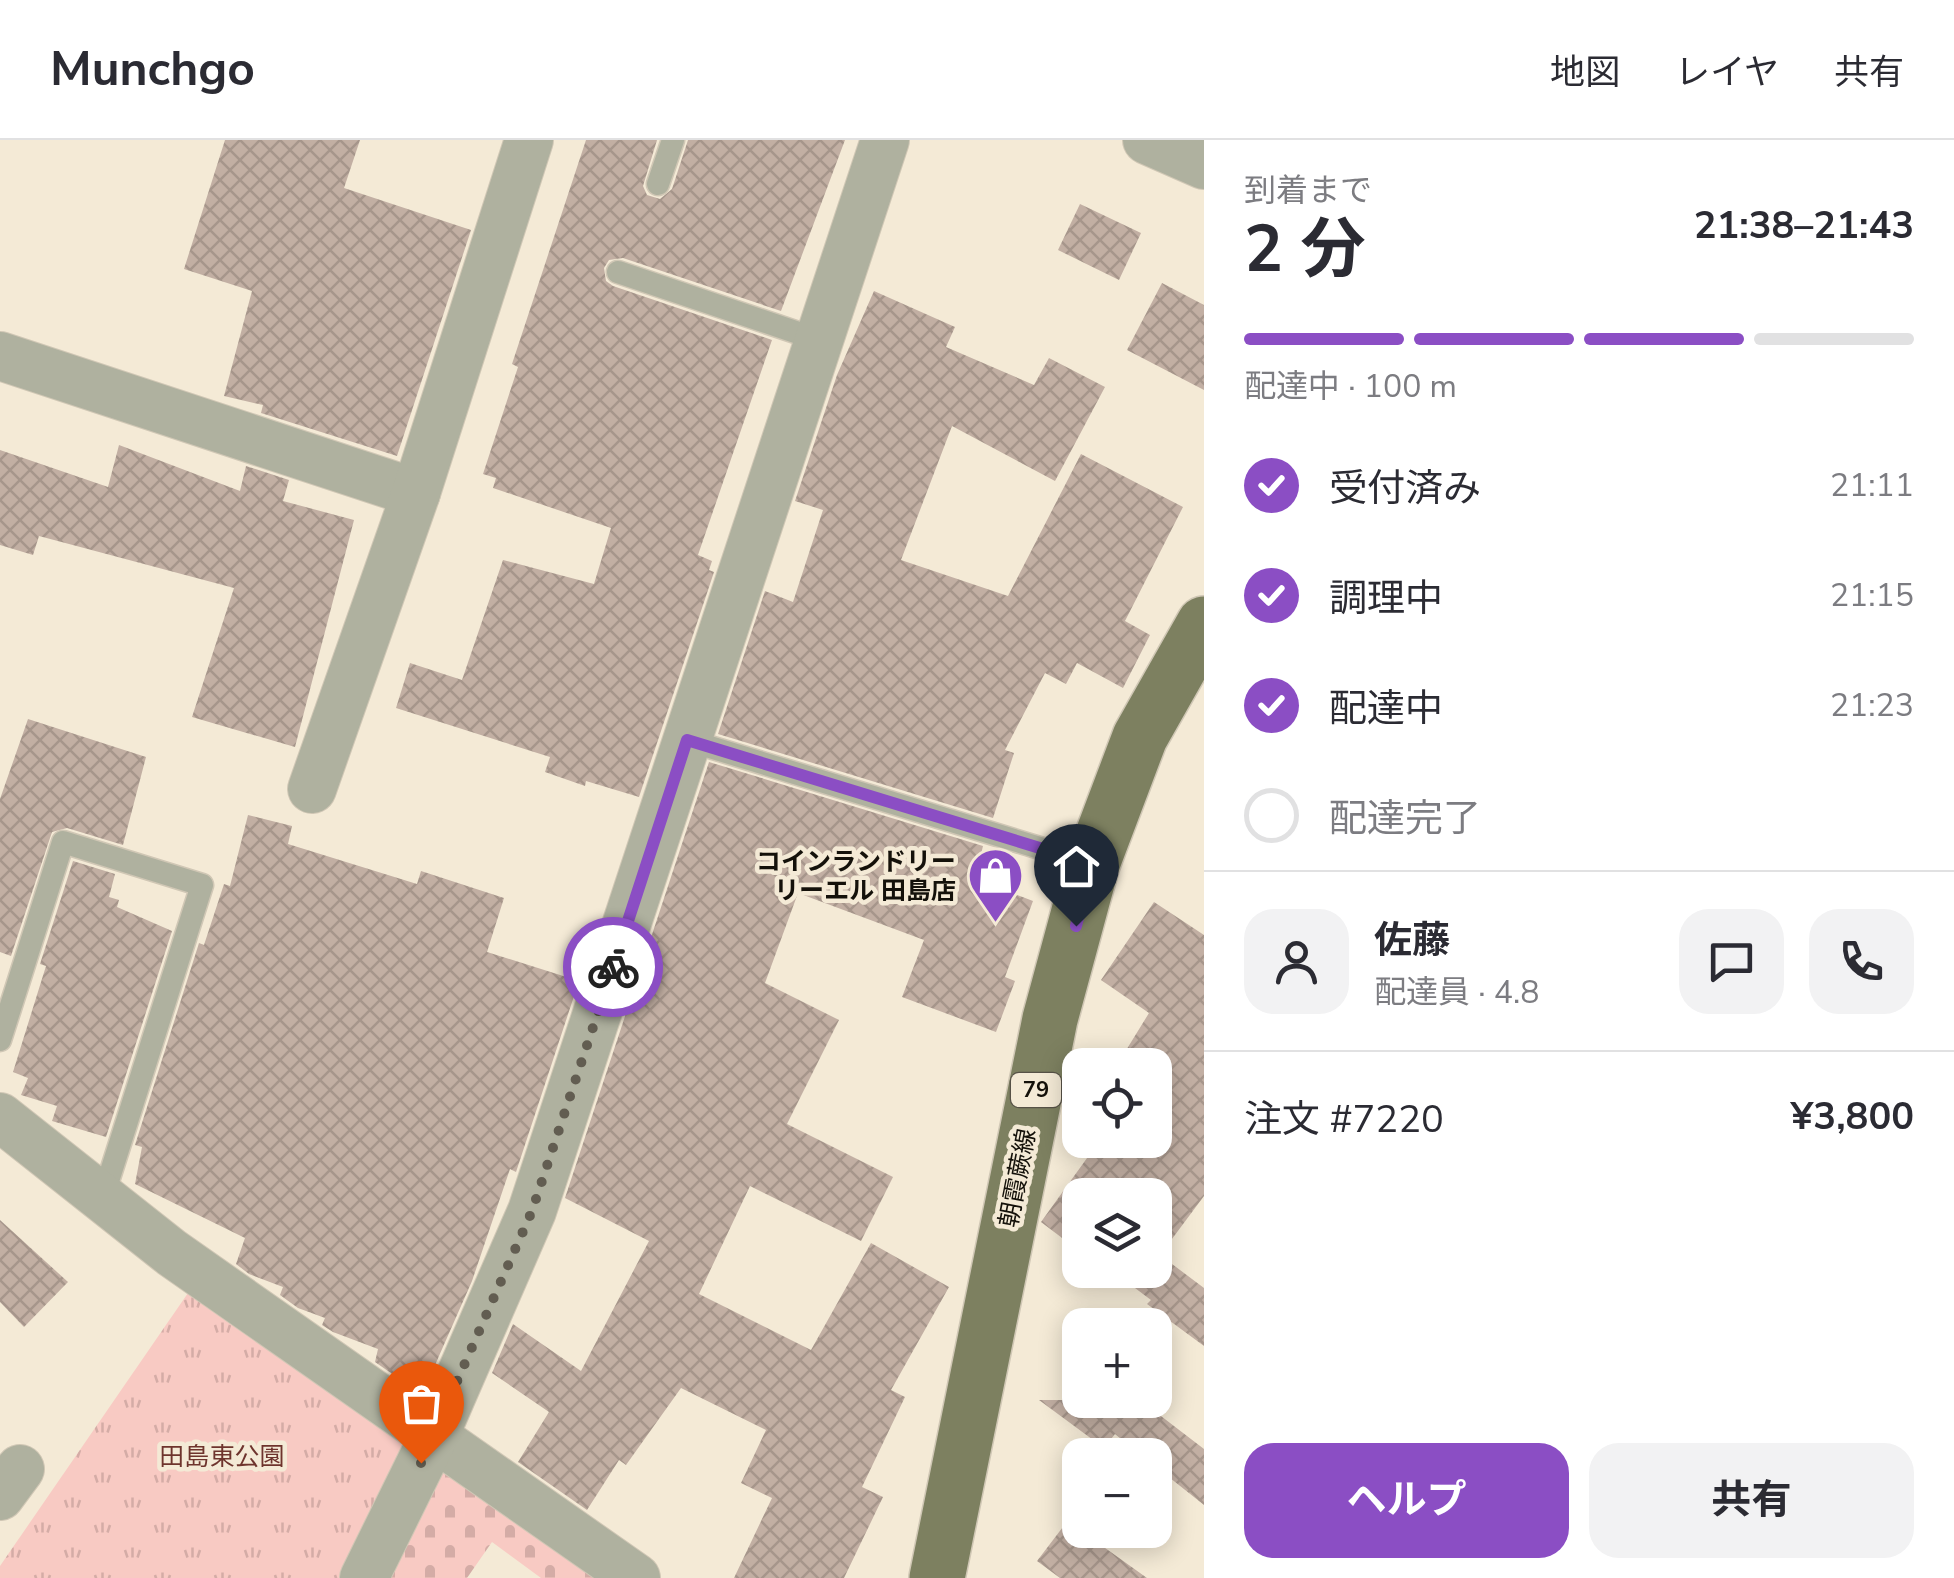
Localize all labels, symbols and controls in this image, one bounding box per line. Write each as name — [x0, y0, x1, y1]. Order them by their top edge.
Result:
text: Munchgo — [50, 36, 255, 102]
text: 地図 — [1550, 49, 1620, 96]
text: レイヤ — [1675, 49, 1779, 96]
text: 共有 — [1834, 49, 1904, 96]
text: 到着まで — [1244, 169, 1372, 212]
text: 21:38–21:43 — [1694, 200, 1914, 251]
text: 2 分 — [1244, 205, 1366, 294]
text: 配達中 · 100 m — [1244, 365, 1457, 408]
icon: check — [1244, 458, 1299, 513]
text: 受付済み — [1329, 463, 1481, 514]
text: 21:11 — [1830, 464, 1914, 507]
icon: check — [1244, 568, 1299, 623]
text: 調理中 — [1329, 573, 1443, 624]
text: 21:15 — [1830, 574, 1914, 617]
icon: check — [1244, 678, 1299, 733]
text: 配達中 — [1329, 683, 1443, 734]
text: 21:23 — [1830, 684, 1914, 727]
text: 配達完了 — [1329, 793, 1481, 844]
pin — [1034, 824, 1119, 927]
icon: home — [1049, 839, 1104, 894]
place label: コインランドリー リーエル 田島店 — [756, 845, 956, 908]
shop icon: コインランドリー リーエル 田島店 — [965, 846, 1025, 925]
button: person — [1244, 909, 1349, 1014]
button: chat — [1679, 909, 1784, 1014]
button: phone — [1809, 909, 1914, 1014]
text: 佐藤 — [1374, 915, 1450, 966]
courier — [563, 917, 663, 1017]
icon: bike — [586, 940, 641, 995]
text: 配達員 · 4.8 — [1374, 971, 1539, 1014]
map controls — [1062, 1048, 1172, 1548]
button: locate — [1062, 1048, 1172, 1158]
road number: 79 — [1011, 1073, 1061, 1107]
text: ¥3,800 — [1791, 1091, 1914, 1142]
text: 注文 #7220 — [1244, 1094, 1444, 1145]
street label: 朝霞蕨線 — [992, 1126, 1044, 1230]
button: layers — [1062, 1178, 1172, 1288]
button: + — [1062, 1308, 1172, 1418]
pin — [379, 1361, 464, 1464]
icon: bag — [394, 1376, 449, 1431]
button: − — [1062, 1438, 1172, 1548]
park label: 田島東公園 — [159, 1440, 285, 1474]
button: ヘルプ — [1244, 1443, 1569, 1558]
button: 共有 — [1589, 1443, 1914, 1558]

